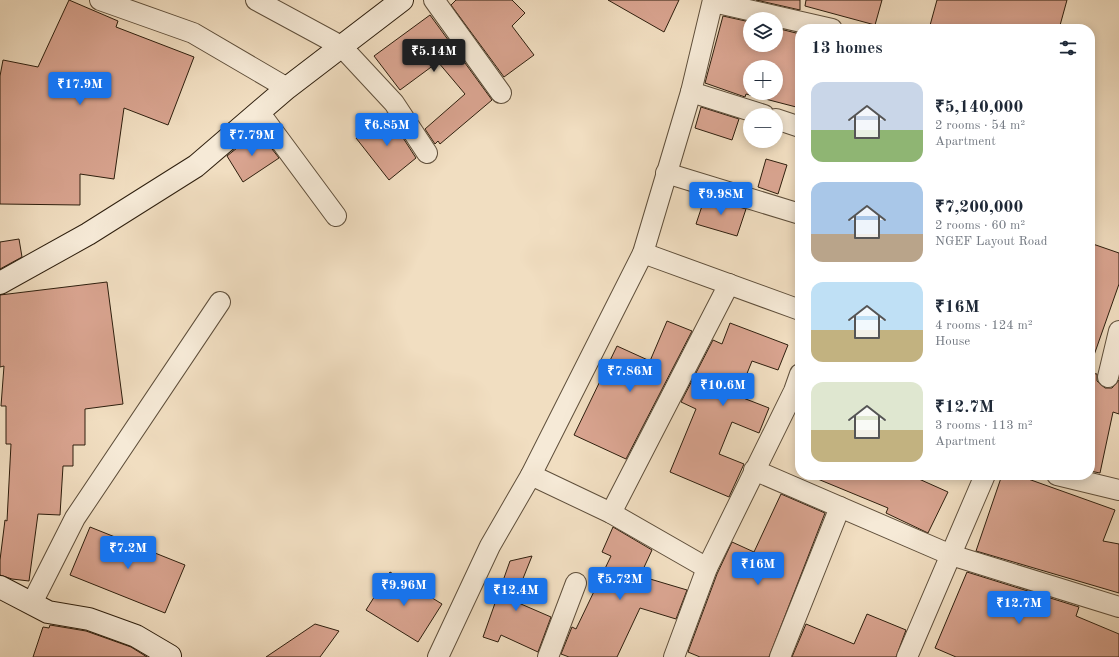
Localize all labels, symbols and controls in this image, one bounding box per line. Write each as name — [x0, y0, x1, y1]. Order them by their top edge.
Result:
map controls — [743, 12, 783, 148]
button: layers — [743, 12, 783, 52]
icon: filters — [1057, 37, 1079, 59]
pin: ₹5.14M — [401, 39, 467, 73]
text: 13 homes — [811, 40, 883, 57]
text: ₹5.14M — [411, 45, 457, 58]
button: + — [743, 60, 783, 100]
pin: ₹17.9M — [47, 72, 113, 106]
text: ₹17.9M — [57, 78, 103, 91]
icon: home — [843, 98, 891, 146]
text: ₹5,140,000 — [935, 99, 1023, 116]
button: − — [743, 108, 783, 148]
pin: ₹6.85M — [354, 113, 420, 147]
text: ₹6.85M — [364, 119, 410, 132]
text: 2 rooms · 54 m² — [935, 119, 1025, 132]
pin: ₹7.79M — [219, 123, 285, 157]
text: ₹7.79M — [229, 129, 275, 142]
text: Apartment — [935, 135, 996, 148]
pin: ₹9.98M — [688, 182, 754, 216]
text: ₹9.98M — [698, 188, 744, 201]
icon: home — [843, 198, 891, 246]
text: ₹7,200,000 — [935, 199, 1023, 216]
text: 2 rooms · 60 m² — [935, 219, 1025, 232]
text: NGEF Layout Road — [935, 235, 1048, 248]
icon: home — [843, 298, 891, 346]
text: ₹16M — [935, 299, 980, 316]
text: 4 rooms · 124 m² — [935, 319, 1033, 332]
text: House — [935, 335, 970, 348]
pin: ₹7.86M — [597, 359, 663, 393]
text: ₹7.86M — [607, 365, 653, 378]
pin: ₹10.6M — [690, 373, 756, 407]
text: ₹10.6M — [700, 379, 746, 392]
icon: home — [843, 398, 891, 446]
text: ₹12.7M — [935, 399, 994, 416]
text: 3 rooms · 113 m² — [935, 419, 1033, 432]
text: Apartment — [935, 435, 996, 448]
pin: ₹7.2M — [100, 536, 156, 570]
text: ₹7.2M — [109, 542, 147, 555]
pin: ₹16M — [734, 552, 782, 586]
text: ₹16M — [741, 558, 775, 571]
pin: ₹5.72M — [587, 567, 653, 601]
pin: ₹9.96M — [371, 573, 437, 607]
text: ₹5.72M — [597, 573, 643, 586]
pin: ₹12.4M — [483, 578, 549, 612]
text: ₹9.96M — [381, 579, 427, 592]
text: ₹12.4M — [493, 584, 539, 597]
pin: ₹12.7M — [986, 591, 1052, 625]
text: ₹12.7M — [996, 597, 1042, 610]

